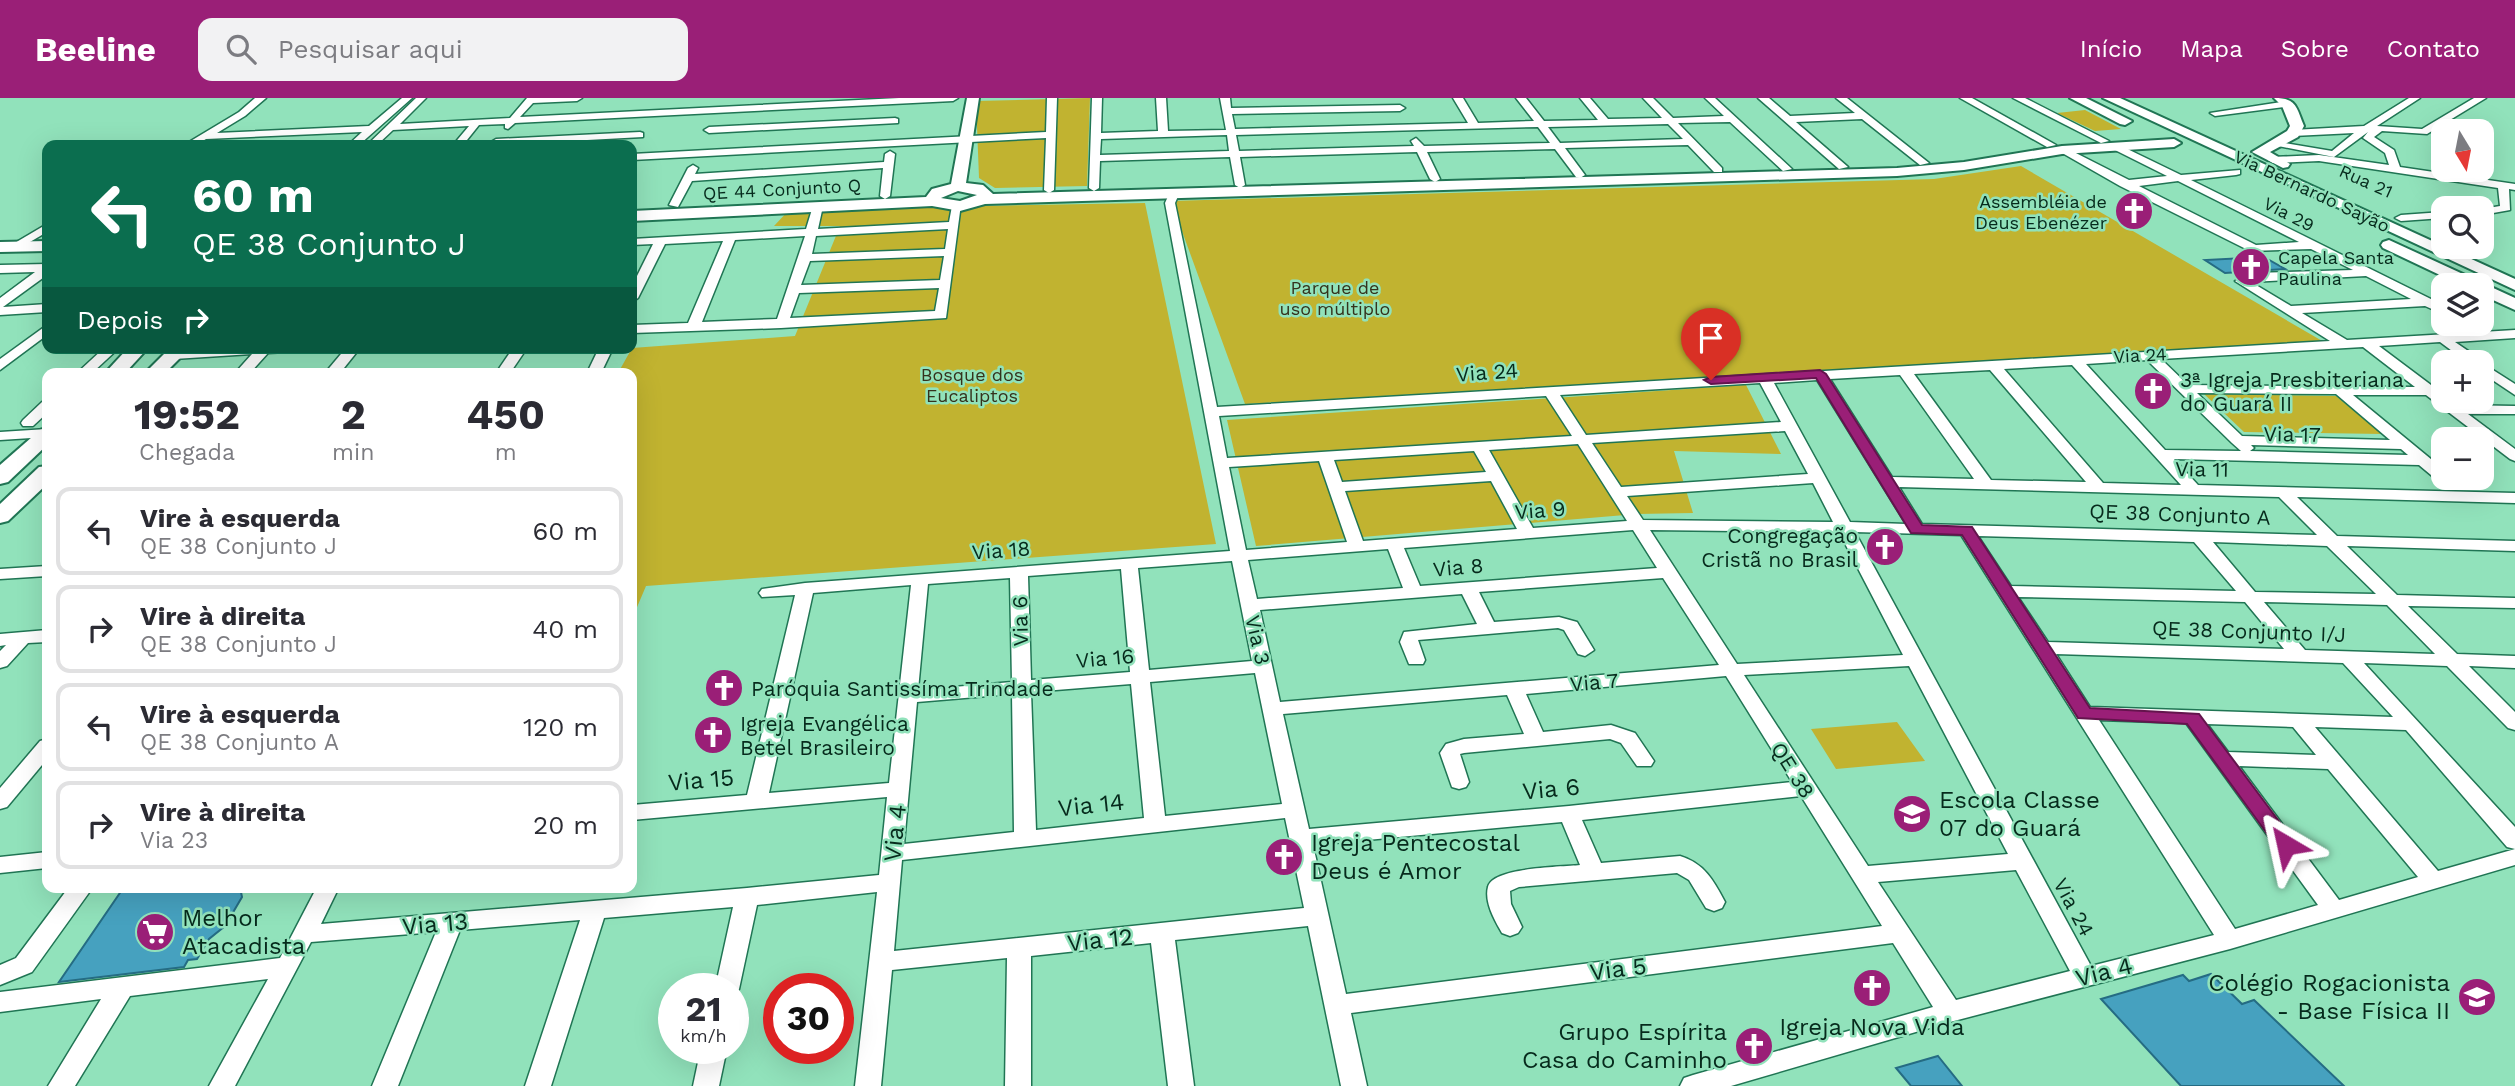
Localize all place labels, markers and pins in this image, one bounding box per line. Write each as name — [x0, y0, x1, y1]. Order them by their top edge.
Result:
church icon: Assembléia de Deus Ebenézer — [2113, 190, 2155, 232]
place label: Assembléia de Deus Ebenézer — [1975, 191, 2107, 233]
church icon: Capela Santa Paulina — [2230, 246, 2272, 288]
place label: Capela Santa Paulina — [2278, 247, 2394, 289]
pin — [1681, 308, 1741, 380]
place label: 3ª Igreja Presbiteriana do Guará II — [2180, 367, 2404, 416]
church icon: 3ª Igreja Presbiteriana do Guará II — [2132, 370, 2174, 412]
place label: Congregação Cristã no Brasil — [1701, 523, 1859, 572]
church icon: Congregação Cristã no Brasil — [1864, 526, 1906, 568]
church icon: Paróquia Santissíma Trindade — [703, 667, 745, 709]
place label: Paróquia Santissíma Trindade — [751, 676, 1054, 701]
place label: Igreja Evangélica Betel Brasileiro — [740, 711, 909, 760]
church icon: Igreja Evangélica Betel Brasileiro — [692, 714, 734, 756]
place label: Escola Classe 07 do Guará — [1939, 786, 2100, 842]
school or university icon: Escola Classe 07 do Guará — [1891, 793, 1933, 835]
place label: Igreja Pentecostal Deus é Amor — [1311, 829, 1520, 885]
church icon: Igreja Pentecostal Deus é Amor — [1263, 836, 1305, 878]
place label: Melhor Atacadista — [182, 904, 305, 960]
supermarket icon: Melhor Atacadista — [134, 911, 176, 953]
church icon: Igreja Nova Vida — [1851, 967, 1893, 1009]
place label: Colégio Rogacionista - Base Física II — [2208, 969, 2450, 1025]
school or university icon: Colégio Rogacionista - Base Física II — [2456, 976, 2498, 1018]
place label: Igreja Nova Vida — [1779, 1013, 1965, 1041]
place label: Grupo Espírita Casa do Caminho — [1522, 1018, 1727, 1074]
church icon: Grupo Espírita Casa do Caminho — [1733, 1025, 1775, 1067]

